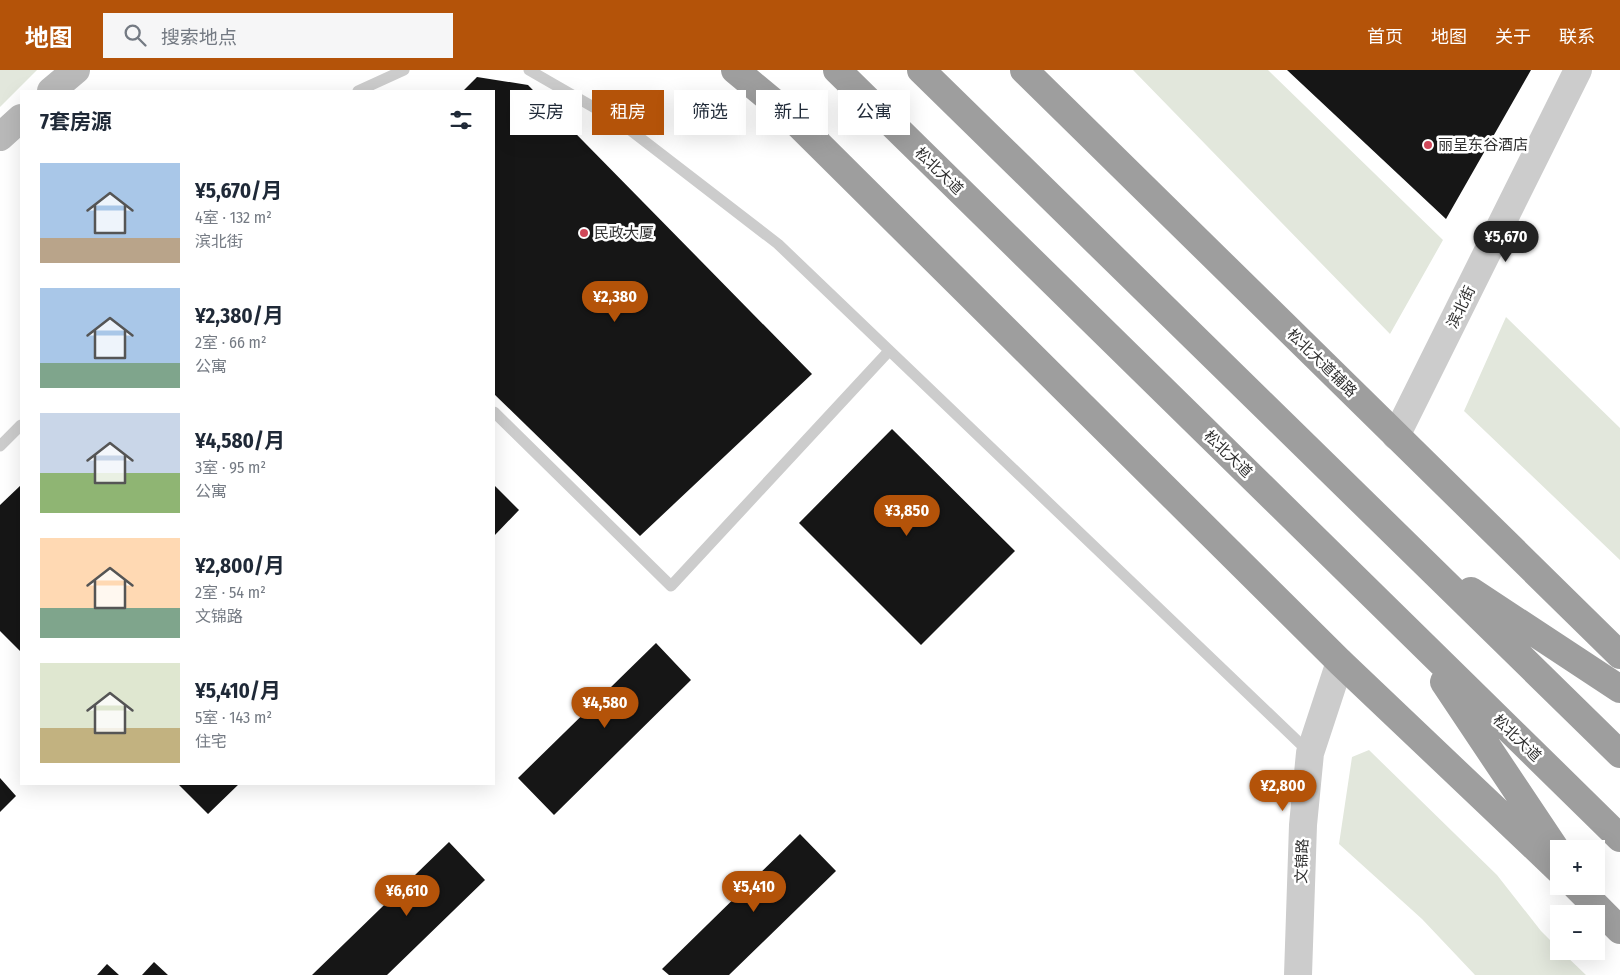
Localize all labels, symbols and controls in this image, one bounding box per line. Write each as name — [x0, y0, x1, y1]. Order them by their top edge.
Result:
search box — [103, 13, 453, 58]
icon: search — [121, 21, 149, 49]
text: 地图 — [25, 24, 73, 52]
text: 搜索地点 — [161, 26, 237, 49]
text: 首页 — [1367, 26, 1403, 48]
text: 地图 — [1431, 26, 1467, 48]
text: 关于 — [1495, 26, 1531, 48]
text: 联系 — [1559, 26, 1595, 48]
chip: 买房 — [510, 90, 582, 135]
chip: 租房 — [592, 90, 664, 135]
chip: 筛选 — [674, 90, 746, 135]
chip: 新上 — [756, 90, 828, 135]
chip: 公寓 — [838, 90, 910, 135]
icon: filters — [447, 106, 475, 134]
text: 7套房源 — [40, 109, 112, 135]
place label: 丽呈东谷酒店 — [1438, 136, 1528, 154]
marker: 丽呈东谷酒店 — [1422, 139, 1434, 151]
street label: 松北大道 — [911, 144, 967, 198]
text: ¥5,670/月 — [195, 178, 282, 204]
icon: home — [80, 183, 140, 243]
text: 4室 · 132 m² — [195, 208, 272, 227]
pin: ¥5,670 — [1465, 220, 1547, 263]
place label: 民政大厦 — [594, 224, 654, 242]
marker: 民政大厦 — [578, 227, 590, 239]
text: ¥5,670 — [1485, 227, 1527, 246]
text: 滨北街 — [195, 232, 243, 251]
pin: ¥2,380 — [574, 280, 656, 323]
street label: 滨北街 — [1443, 283, 1479, 331]
text: ¥2,380 — [593, 287, 637, 306]
text: ¥2,380/月 — [195, 303, 284, 329]
icon: home — [80, 308, 140, 368]
street label: 松北大道辅路 — [1283, 325, 1361, 401]
text: 2室 · 66 m² — [195, 333, 267, 352]
text: 公寓 — [195, 357, 227, 376]
street label: 松北大道 — [1200, 427, 1256, 481]
text: ¥4,580/月 — [195, 428, 285, 454]
icon: home — [80, 433, 140, 493]
text: 3室 · 95 m² — [195, 458, 266, 477]
text: 公寓 — [195, 482, 227, 501]
pin: ¥3,850 — [866, 494, 948, 537]
text: ¥3,850 — [885, 501, 929, 520]
text: ¥2,800/月 — [195, 553, 285, 579]
icon: home — [80, 558, 140, 618]
text: 2室 · 54 m² — [195, 583, 266, 602]
text: 文锦路 — [195, 607, 243, 626]
text: ¥5,410/月 — [195, 678, 281, 704]
icon: home — [80, 683, 140, 743]
pin: ¥4,580 — [564, 686, 646, 729]
text: ¥4,580 — [583, 693, 628, 712]
text: 5室 · 143 m² — [195, 708, 272, 727]
street label: 松北大道 — [1489, 711, 1545, 765]
text: 住宅 — [195, 732, 227, 751]
pin: ¥2,800 — [1242, 770, 1324, 812]
text: ¥2,800 — [1261, 776, 1305, 795]
street label: 文锦路 — [1292, 838, 1312, 884]
map controls — [1550, 840, 1605, 960]
button: + — [1550, 840, 1605, 895]
pin: ¥5,410 — [713, 870, 795, 913]
pin: ¥6,610 — [366, 874, 448, 917]
text: ¥5,410 — [733, 877, 775, 896]
text: ¥6,610 — [386, 881, 428, 900]
button: − — [1550, 905, 1605, 960]

